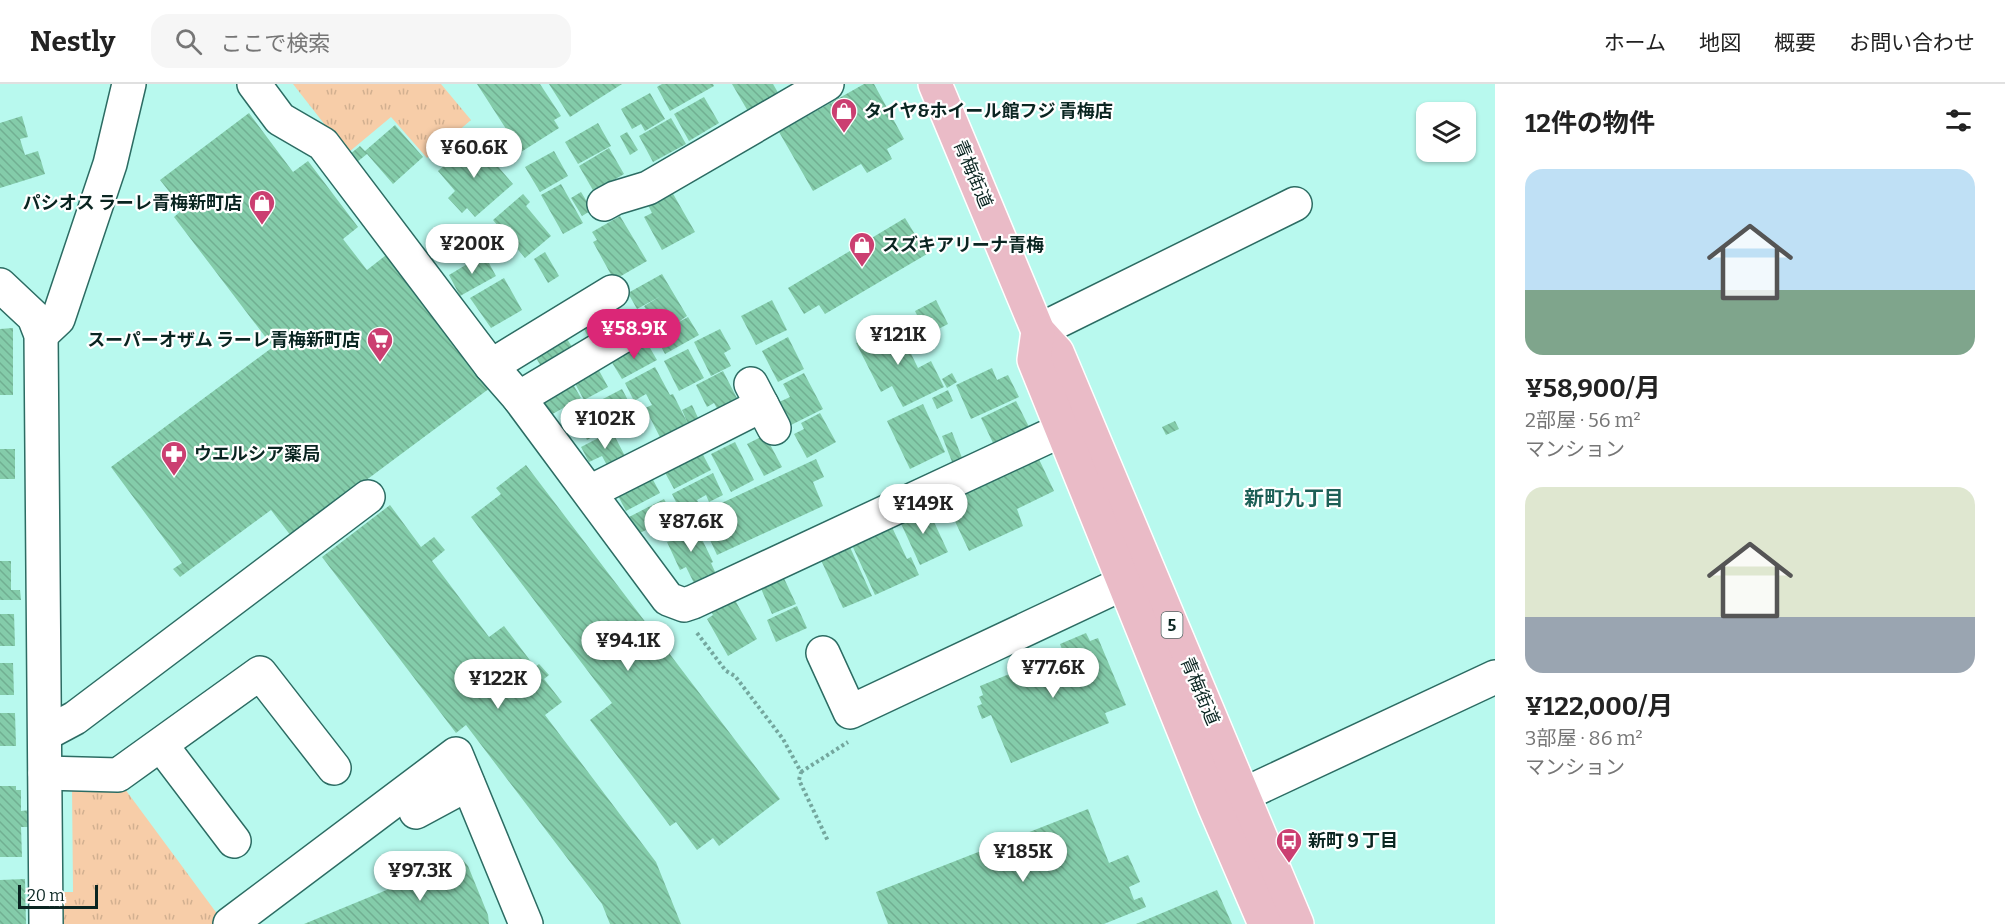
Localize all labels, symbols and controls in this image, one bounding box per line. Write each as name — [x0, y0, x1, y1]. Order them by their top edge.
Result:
search box — [151, 14, 571, 68]
text: Nestly — [30, 25, 115, 58]
icon: search — [172, 25, 205, 58]
text: ここで検索 — [220, 30, 330, 57]
text: ホーム — [1604, 30, 1666, 56]
text: 地図 — [1699, 30, 1741, 56]
text: 概要 — [1774, 30, 1816, 56]
text: お問い合わせ — [1849, 30, 1975, 56]
shop icon: タイヤ&ホイール館フジ 青梅店 — [829, 96, 859, 134]
place label: タイヤ&ホイール館フジ 青梅店 — [864, 100, 1113, 122]
map controls — [1416, 102, 1476, 162]
button: layers — [1416, 102, 1476, 162]
icon: filters — [1942, 104, 1975, 137]
text: 12件の物件 — [1525, 108, 1655, 139]
pin: ¥60.6K — [425, 128, 523, 179]
text: ¥60.6K — [440, 135, 508, 159]
street label: 青梅街道 — [949, 137, 997, 211]
shop icon: パシオス ラーレ青梅新町店 — [247, 188, 277, 226]
place label: パシオス ラーレ青梅新町店 — [23, 192, 242, 214]
icon: home — [1696, 208, 1804, 316]
pin: ¥200K — [430, 224, 514, 275]
shop icon: スズキアリーナ青梅 — [847, 230, 877, 268]
text: ¥200K — [440, 231, 504, 255]
place label: スズキアリーナ青梅 — [882, 234, 1044, 256]
pin: ¥58.9K — [585, 309, 683, 360]
pin: ¥121K — [856, 315, 940, 366]
text: ¥58.9K — [601, 316, 667, 340]
text: ¥121K — [870, 322, 926, 346]
supermarket icon: スーパーオザム ラーレ青梅新町店 — [365, 325, 395, 363]
place label: スーパーオザム ラーレ青梅新町店 — [87, 329, 360, 351]
text: ¥58,900/月 — [1525, 373, 1661, 404]
pin: ¥102K — [563, 399, 647, 450]
text: ¥102K — [575, 406, 635, 430]
text: 2部屋 · 56 m² — [1525, 408, 1641, 432]
text: マンション — [1525, 437, 1625, 461]
pharmacy icon: ウエルシア薬局 — [159, 439, 189, 477]
place label: ウエルシア薬局 — [194, 443, 320, 465]
pin: ¥149K — [881, 484, 965, 535]
district label: 新町九丁目 — [1244, 486, 1344, 510]
text: ¥149K — [893, 491, 953, 515]
pin: ¥87.6K — [642, 502, 740, 553]
text: ¥87.6K — [658, 509, 724, 533]
icon: home — [1696, 526, 1804, 634]
road number: 5 — [1162, 612, 1182, 638]
pin: ¥94.1K — [579, 621, 677, 672]
text: ¥94.1K — [595, 628, 661, 652]
pin: ¥77.6K — [1004, 648, 1102, 699]
street label: 青梅街道 — [1176, 654, 1224, 728]
text: ¥77.6K — [1021, 655, 1085, 679]
pin: ¥122K — [456, 659, 540, 710]
text: ¥122K — [468, 666, 528, 690]
text: ¥122,000/月 — [1525, 691, 1673, 722]
text: 3部屋 · 86 m² — [1525, 726, 1643, 750]
text: マンション — [1525, 755, 1625, 779]
bus stop icon: 新町９丁目 — [1274, 826, 1304, 864]
place label: 新町９丁目 — [1308, 830, 1398, 852]
pin: ¥185K — [981, 832, 1065, 883]
text: ¥185K — [993, 839, 1053, 863]
pin: ¥97.3K — [371, 851, 469, 902]
text: ¥97.3K — [388, 858, 452, 882]
scale bar — [18, 882, 98, 910]
text: 20 m — [27, 886, 64, 905]

